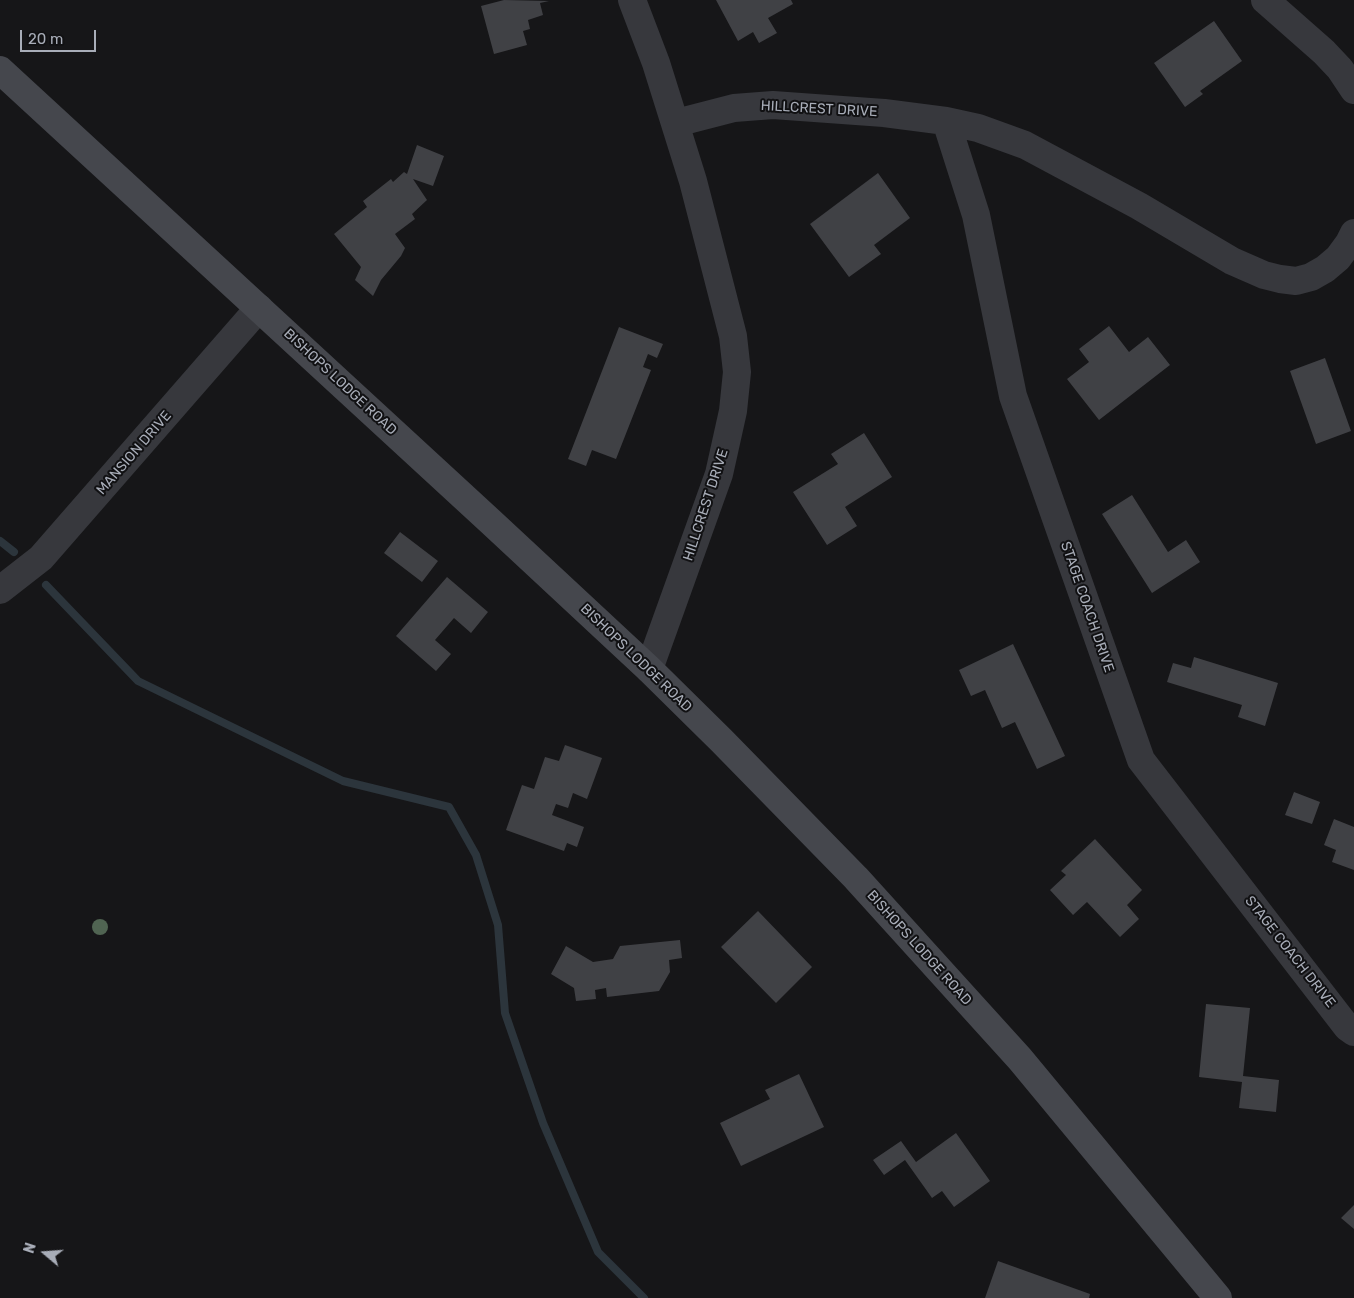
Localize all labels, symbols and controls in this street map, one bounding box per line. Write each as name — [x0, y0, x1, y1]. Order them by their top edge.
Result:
scale bar — [22, 20, 99, 52]
text: 20 m — [28, 30, 63, 48]
street label: HILLCREST DRIVE — [760, 98, 878, 120]
street label: BISHOPS LODGE ROAD — [280, 325, 400, 439]
street label: MANSION DRIVE — [93, 408, 175, 498]
street label: HILLCREST DRIVE — [680, 447, 732, 563]
street label: STAGE COACH DRIVE — [1057, 539, 1117, 675]
street label: BISHOPS LODGE ROAD — [577, 600, 695, 716]
street label: BISHOPS LODGE ROAD — [863, 887, 975, 1009]
street label: STAGE COACH DRIVE — [1241, 893, 1339, 1011]
north arrow — [20, 1228, 70, 1278]
text: N — [21, 1241, 40, 1256]

